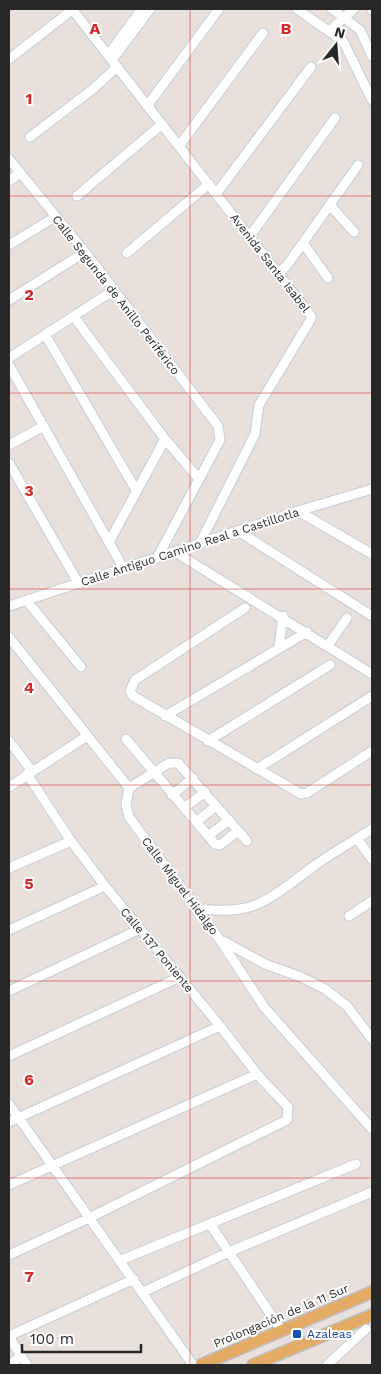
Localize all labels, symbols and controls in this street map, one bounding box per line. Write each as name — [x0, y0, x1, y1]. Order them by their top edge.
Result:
text: A — [90, 19, 101, 38]
text: B — [281, 19, 292, 38]
north arrow — [311, 20, 361, 70]
text: N — [333, 23, 347, 42]
text: 1 — [26, 89, 32, 108]
street label: Avenida Santa Isabel — [227, 211, 313, 315]
street label: Calle Segunda de Anillo Periférico — [49, 213, 183, 377]
text: 2 — [24, 285, 34, 304]
text: 3 — [24, 481, 34, 500]
street label: Calle Antiguo Camino Real a Castillotla — [79, 505, 301, 589]
text: 4 — [24, 678, 34, 697]
street label: Calle Miguel Hidalgo — [139, 834, 221, 938]
text: 5 — [24, 874, 34, 893]
street label: Calle 137 Poniente — [118, 905, 196, 995]
text: 6 — [24, 1070, 34, 1089]
text: 7 — [24, 1267, 34, 1286]
street label: Prolongación de la 11 Sur — [211, 1281, 351, 1351]
scale bar — [22, 1322, 141, 1354]
place label: Azaleas — [307, 1327, 352, 1341]
marker: Azaleas — [291, 1328, 303, 1340]
text: 100 m — [30, 1330, 74, 1348]

